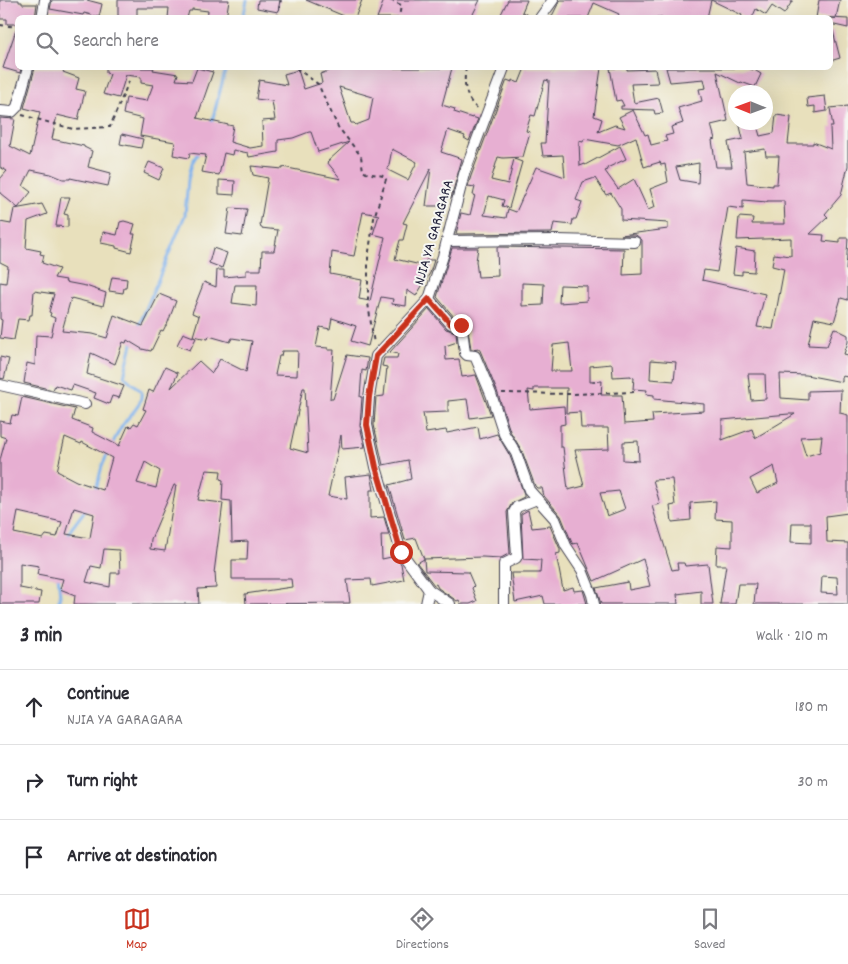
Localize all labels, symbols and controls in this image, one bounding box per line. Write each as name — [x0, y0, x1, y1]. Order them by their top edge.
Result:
search box — [15, 15, 833, 70]
icon: search — [33, 29, 61, 57]
text: Search here — [73, 29, 159, 56]
north arrow — [728, 85, 773, 130]
street label: NJIA YA GARAGARA — [409, 177, 460, 288]
route end — [450, 314, 473, 337]
route start — [390, 541, 413, 564]
text: 3 min — [20, 622, 62, 652]
text: Walk · 210 m — [756, 625, 828, 648]
text: Continue — [67, 682, 129, 709]
icon: ahead — [20, 693, 48, 721]
text: 180 m — [795, 696, 828, 719]
text: NJIA YA GARAGARA — [67, 709, 183, 732]
icon: right — [20, 768, 48, 796]
text: Turn right — [67, 769, 138, 796]
text: 30 m — [798, 771, 828, 794]
icon: arrive — [20, 843, 48, 871]
text: Arrive at destination — [67, 844, 217, 871]
tab: Map — [123, 905, 151, 955]
tab: Directions — [396, 905, 449, 955]
tab: Saved — [694, 905, 725, 955]

